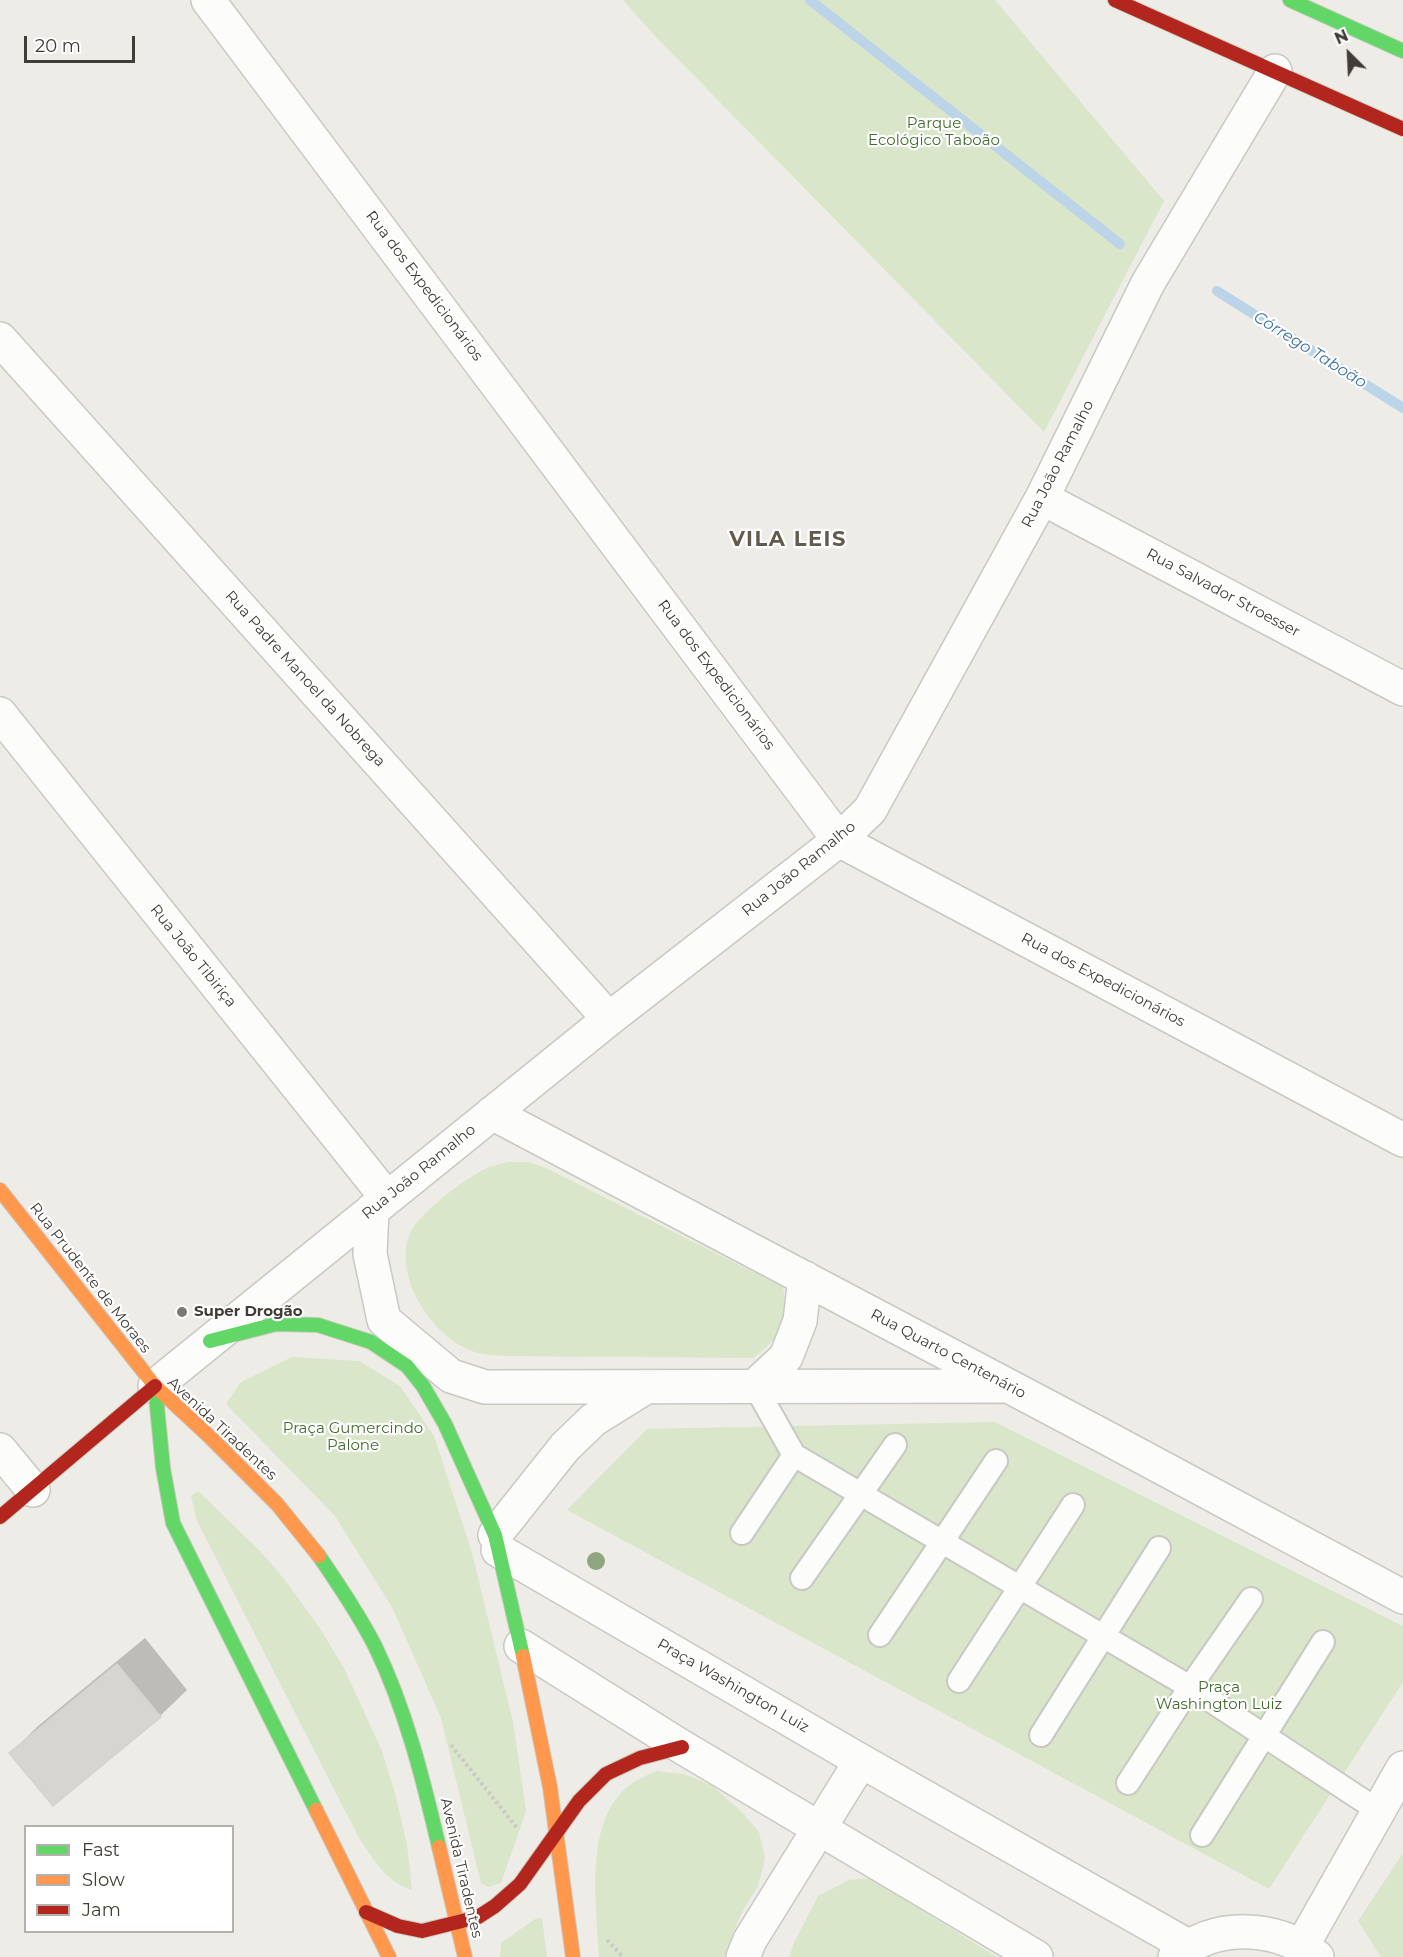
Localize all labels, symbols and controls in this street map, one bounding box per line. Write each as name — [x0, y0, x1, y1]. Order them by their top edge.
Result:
scale bar — [27, 24, 138, 62]
north arrow — [1319, 24, 1379, 84]
text: N — [1332, 26, 1351, 48]
text: 20 m — [35, 35, 81, 57]
park label: Parque Ecológico Taboão — [868, 115, 1000, 150]
street label: Rua dos Expedicionários — [362, 207, 486, 365]
water label: Córrego Taboão — [1250, 308, 1370, 392]
street label: Rua João Ramalho — [1018, 397, 1098, 531]
district label: VILA LEIS — [729, 527, 847, 553]
street label: Rua Salvador Stroesser — [1143, 545, 1303, 641]
street label: Rua Padre Manoel da Nobrega — [221, 587, 389, 771]
street label: Rua dos Expedicionários — [654, 596, 778, 754]
street label: Rua João Ramalho — [739, 818, 859, 920]
street label: Rua João Tibiriça — [146, 901, 240, 1011]
street label: Rua dos Expedicionários — [1018, 929, 1188, 1031]
street label: Rua João Ramalho — [359, 1121, 479, 1223]
street label: Rua Prudente de Moraes — [26, 1199, 154, 1357]
place label: Super Drogão — [194, 1303, 303, 1321]
marker: Super Drogão — [175, 1305, 189, 1319]
street label: Rua Quarto Centenário — [867, 1305, 1029, 1403]
street label: Avenida Tiradentes — [164, 1374, 280, 1484]
park label: Praça Gumercindo Palone — [283, 1420, 423, 1455]
street label: Praça Washington Luiz — [654, 1635, 812, 1737]
park label: Praça Washington Luiz — [1156, 1679, 1282, 1714]
street label: Avenida Tiradentes — [436, 1796, 486, 1940]
legend — [24, 1825, 234, 1933]
text: Fast — [82, 1839, 120, 1861]
text: Slow — [82, 1869, 125, 1891]
text: Jam — [82, 1899, 121, 1921]

